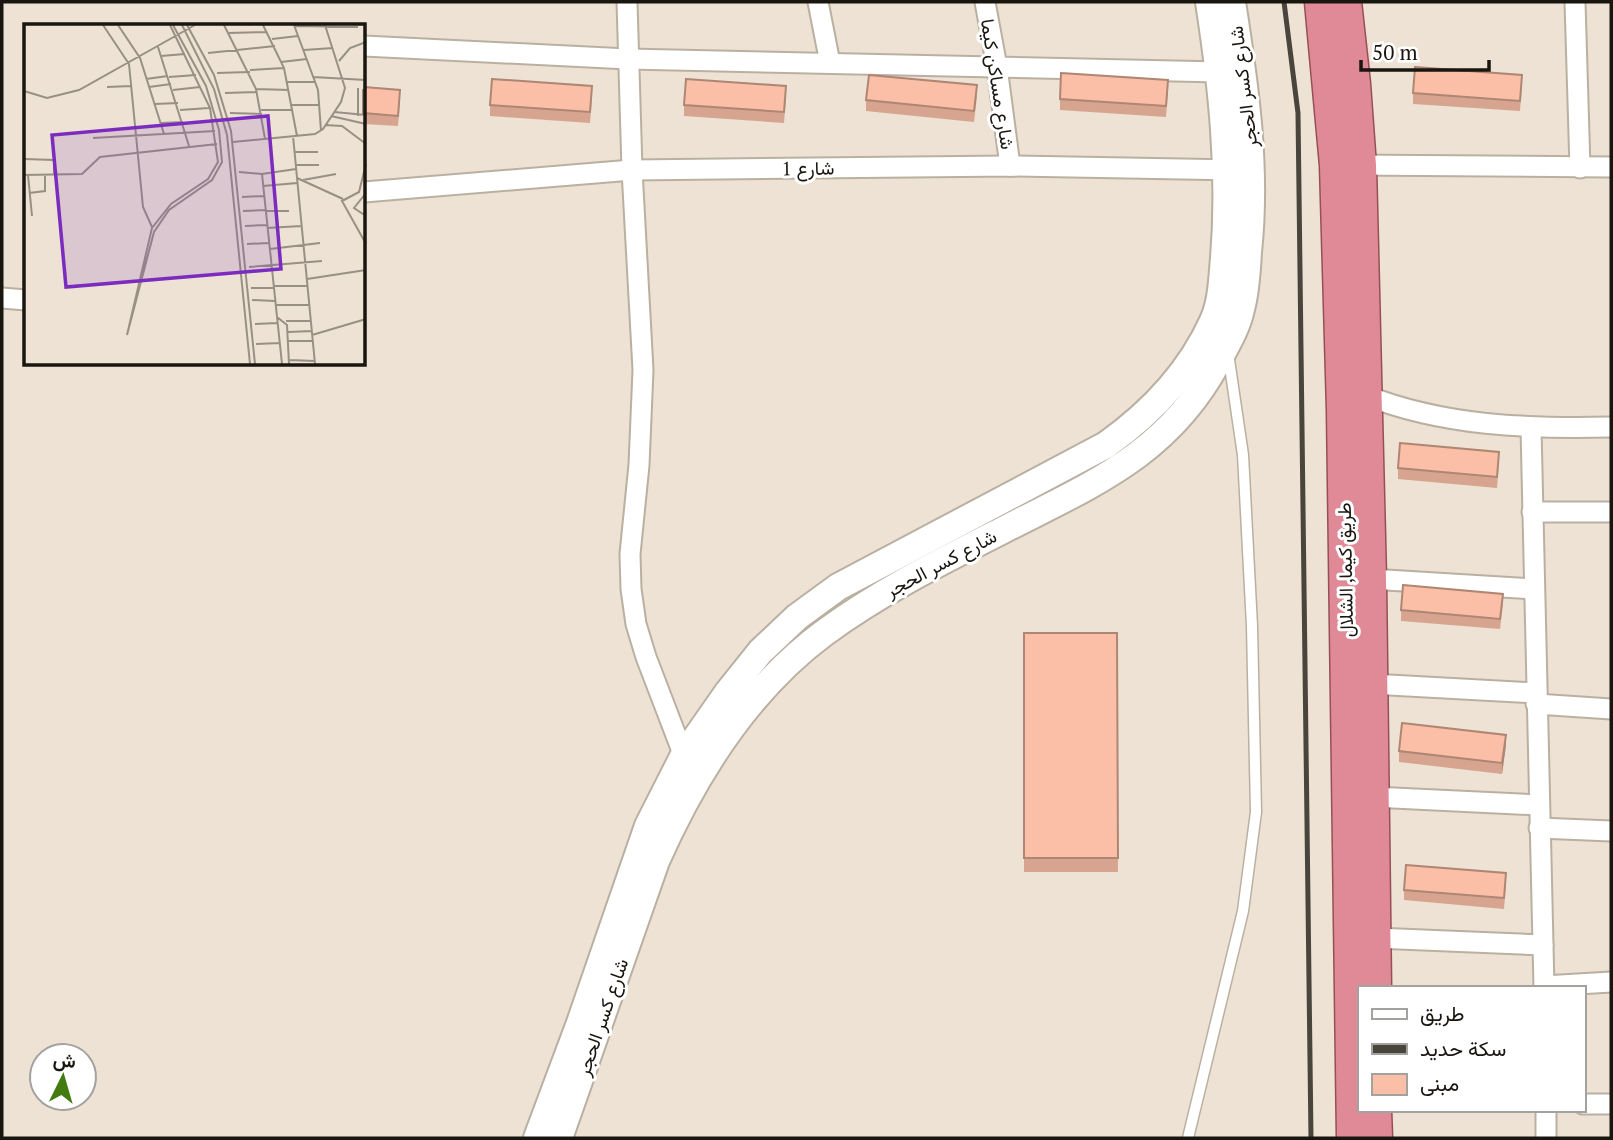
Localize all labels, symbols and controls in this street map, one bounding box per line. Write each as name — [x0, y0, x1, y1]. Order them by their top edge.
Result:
street label: شارع مساكن كيما — [975, 17, 1021, 151]
inset map — [24, 24, 366, 366]
street label: شارع كسر الحجر — [1223, 25, 1263, 150]
scale bar — [1361, 28, 1489, 72]
text: 50 m — [1372, 38, 1418, 66]
street label: شارع 1 — [781, 155, 835, 181]
street label: طريق كيما, الشلال — [1331, 502, 1358, 638]
street label: شارع كسر الحجر — [880, 523, 1001, 604]
street label: شارع كسر الحجر — [569, 955, 634, 1080]
legend — [1358, 986, 1585, 1112]
text: طريق — [1420, 999, 1465, 1027]
text: سكة حديد — [1420, 1034, 1506, 1062]
north arrow — [28, 1042, 98, 1112]
text: ش — [52, 1046, 77, 1073]
text: مبنى — [1420, 1069, 1459, 1097]

